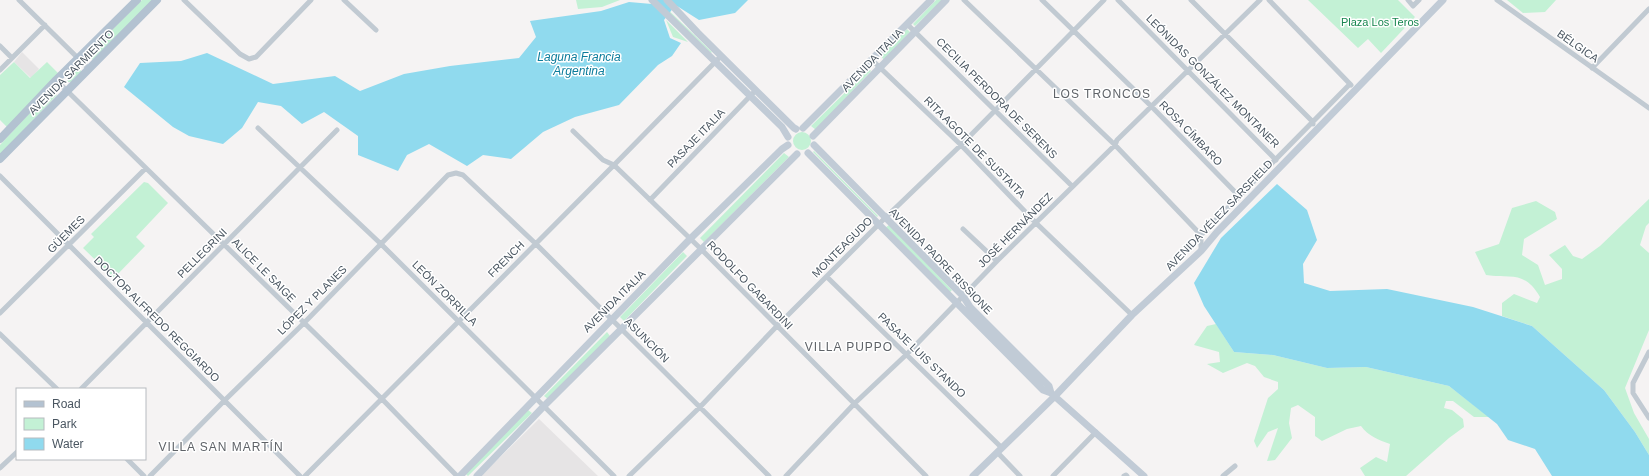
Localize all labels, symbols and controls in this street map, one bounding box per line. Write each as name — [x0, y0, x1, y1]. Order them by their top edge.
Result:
street label: LEÓNIDAS GONZÁLEZ MONTANER — [1144, 12, 1282, 150]
park label: Plaza Los Teros — [1341, 16, 1420, 28]
street label: AVENIDA ITALIA — [839, 26, 906, 94]
street label: AVENIDA SARMIENTO — [26, 27, 116, 117]
street label: BÉLGICA — [1555, 27, 1602, 65]
street label: CECILIA PERDORA DE SERENS — [934, 35, 1060, 161]
water label: Laguna Francia Argentina — [537, 50, 621, 78]
district label: LOS TRONCOS — [1053, 87, 1151, 101]
street label: RITA AGOTE DE SUSTAITA — [922, 94, 1029, 201]
street label: ROSA CÍMBARO — [1157, 98, 1225, 168]
street label: PASAJE ITALIA — [665, 106, 728, 170]
street label: AVENIDA VÉLEZ SARSFIELD — [1163, 157, 1275, 273]
street label: JOSÉ HERNÁNDEZ — [975, 190, 1055, 270]
street label: AVENIDA PADRE RISSIONE — [887, 206, 995, 316]
street label: GÜEMES — [45, 213, 87, 255]
street label: MONTEAGUDO — [809, 214, 875, 280]
street label: PELLEGRINI — [175, 226, 229, 280]
street label: ALICE LE SAIGE — [230, 236, 298, 304]
street label: RODOLFO GABARDINI — [705, 238, 795, 332]
street label: FRENCH — [486, 239, 526, 279]
street label: DOCTOR ALFREDO REGGIARDO — [92, 254, 222, 384]
street label: LEÓN ZORRILLA — [410, 258, 480, 328]
street label: LÓPEZ Y PLANES — [275, 263, 349, 337]
street label: AVENIDA ITALIA — [581, 267, 648, 334]
street label: PASAJE LUIS STANDO — [876, 310, 969, 400]
street label: ASUNCIÓN — [622, 315, 672, 365]
district label: VILLA PUPPO — [805, 340, 893, 354]
legend — [16, 388, 146, 460]
text: Road — [52, 397, 81, 411]
text: Park — [52, 417, 78, 431]
text: Water — [52, 437, 84, 451]
district label: VILLA SAN MARTÍN — [158, 439, 284, 454]

